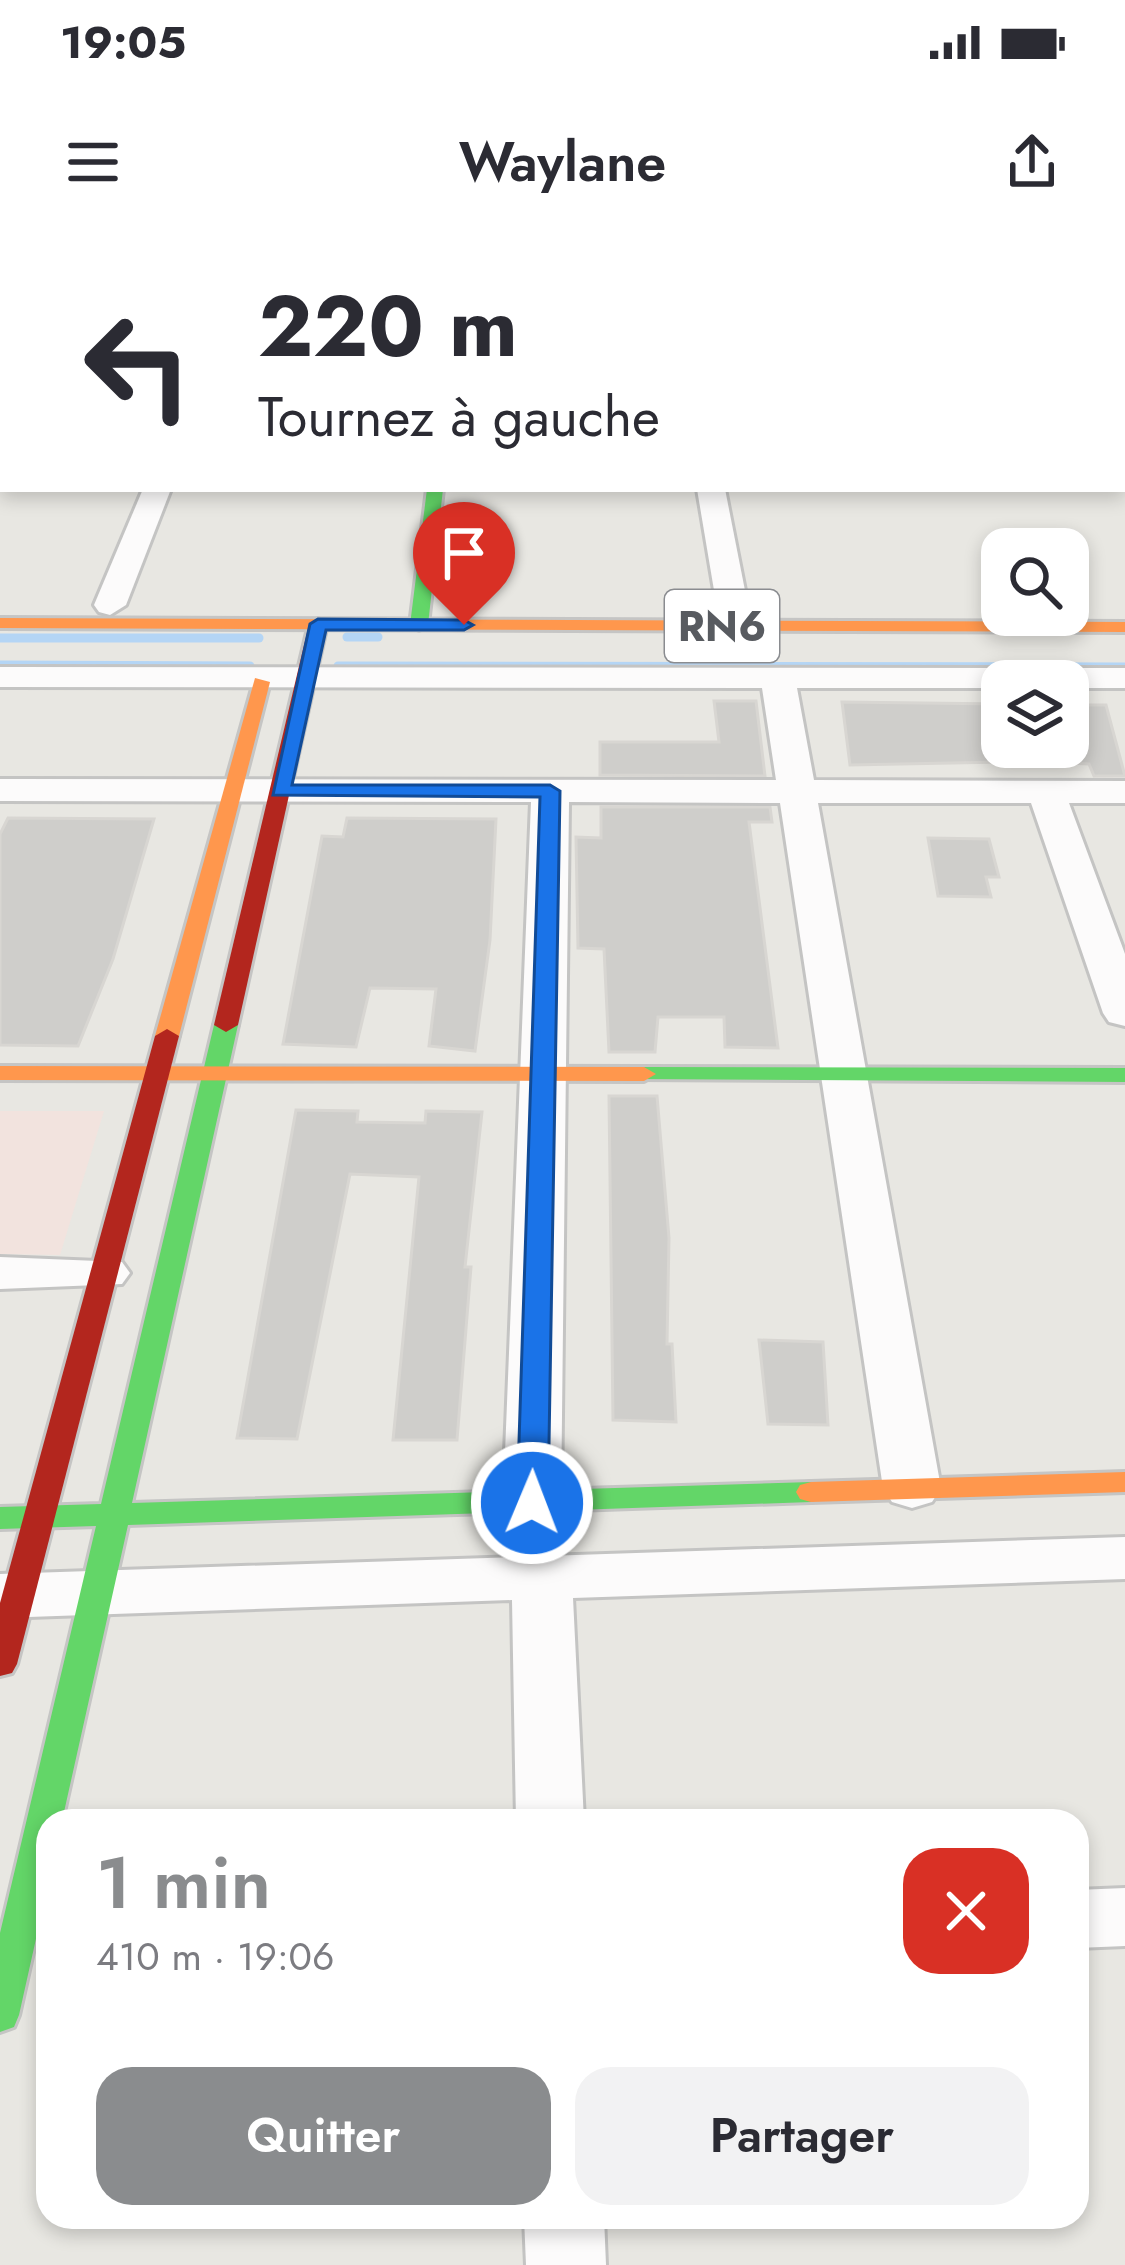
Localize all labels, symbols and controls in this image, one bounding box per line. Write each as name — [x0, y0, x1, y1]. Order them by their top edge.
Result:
text: 19:05 — [60, 10, 186, 75]
text: Waylane — [459, 123, 666, 201]
icon: menu — [60, 129, 126, 195]
icon: share — [999, 129, 1065, 195]
text: 220 m — [258, 266, 518, 388]
icon: left — [60, 288, 216, 444]
text: Tournez à gauche — [258, 378, 660, 456]
pin — [413, 502, 515, 625]
icon: arrive — [431, 520, 497, 586]
map controls — [981, 528, 1089, 768]
button: search — [981, 528, 1089, 636]
road number: RN6 — [665, 590, 779, 662]
button: layers — [981, 660, 1089, 768]
position arrow — [469, 1440, 595, 1566]
text: 1 min — [96, 1831, 271, 1935]
button: close — [903, 1848, 1029, 1974]
text: 410 m · 19:06 — [96, 1928, 335, 1985]
button: Quitter — [96, 2067, 551, 2205]
button: Partager — [575, 2067, 1029, 2205]

